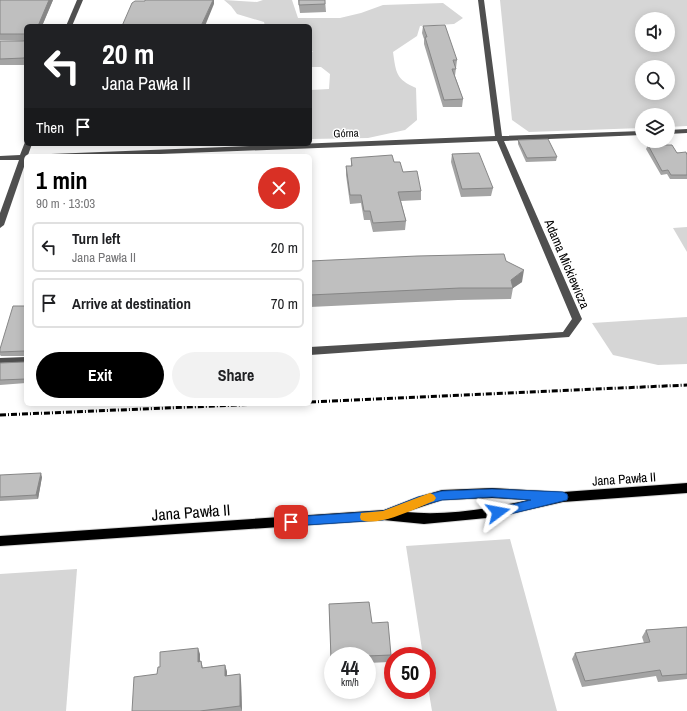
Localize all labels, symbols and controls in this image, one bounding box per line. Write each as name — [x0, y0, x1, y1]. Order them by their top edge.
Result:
map controls — [635, 12, 675, 148]
button: sound — [635, 12, 675, 52]
text: 20 m — [102, 35, 154, 73]
icon: left — [36, 40, 88, 92]
button: search — [635, 60, 675, 100]
text: Jana Pawła II — [102, 71, 191, 96]
button: layers — [635, 108, 675, 148]
icon: arrive — [72, 116, 94, 138]
text: Then — [36, 117, 64, 138]
street label: Górna — [333, 126, 359, 140]
text: 1 min — [36, 164, 87, 196]
button: close — [258, 167, 300, 209]
text: 90 m · 13:03 — [36, 195, 95, 212]
street label: Adama Mickiewicza — [540, 216, 593, 311]
text: Turn left — [72, 228, 120, 249]
icon: left — [38, 236, 60, 258]
text: 20 m — [271, 237, 298, 258]
text: Jana Pawła II — [72, 249, 136, 266]
icon: arrive — [38, 292, 60, 314]
text: Arrive at destination — [72, 293, 191, 314]
text: 70 m — [271, 293, 298, 314]
button: Exit — [36, 352, 164, 398]
button: Share — [172, 352, 300, 398]
street label: Jana Pawła II — [591, 468, 657, 490]
position arrow — [477, 491, 519, 533]
street label: Jana Pawła II — [151, 498, 231, 526]
pin — [274, 505, 308, 539]
icon: arrive — [280, 511, 302, 533]
speed limit sign: 50 — [384, 647, 436, 699]
text: 44 — [341, 654, 359, 681]
text: km/h — [341, 676, 359, 689]

